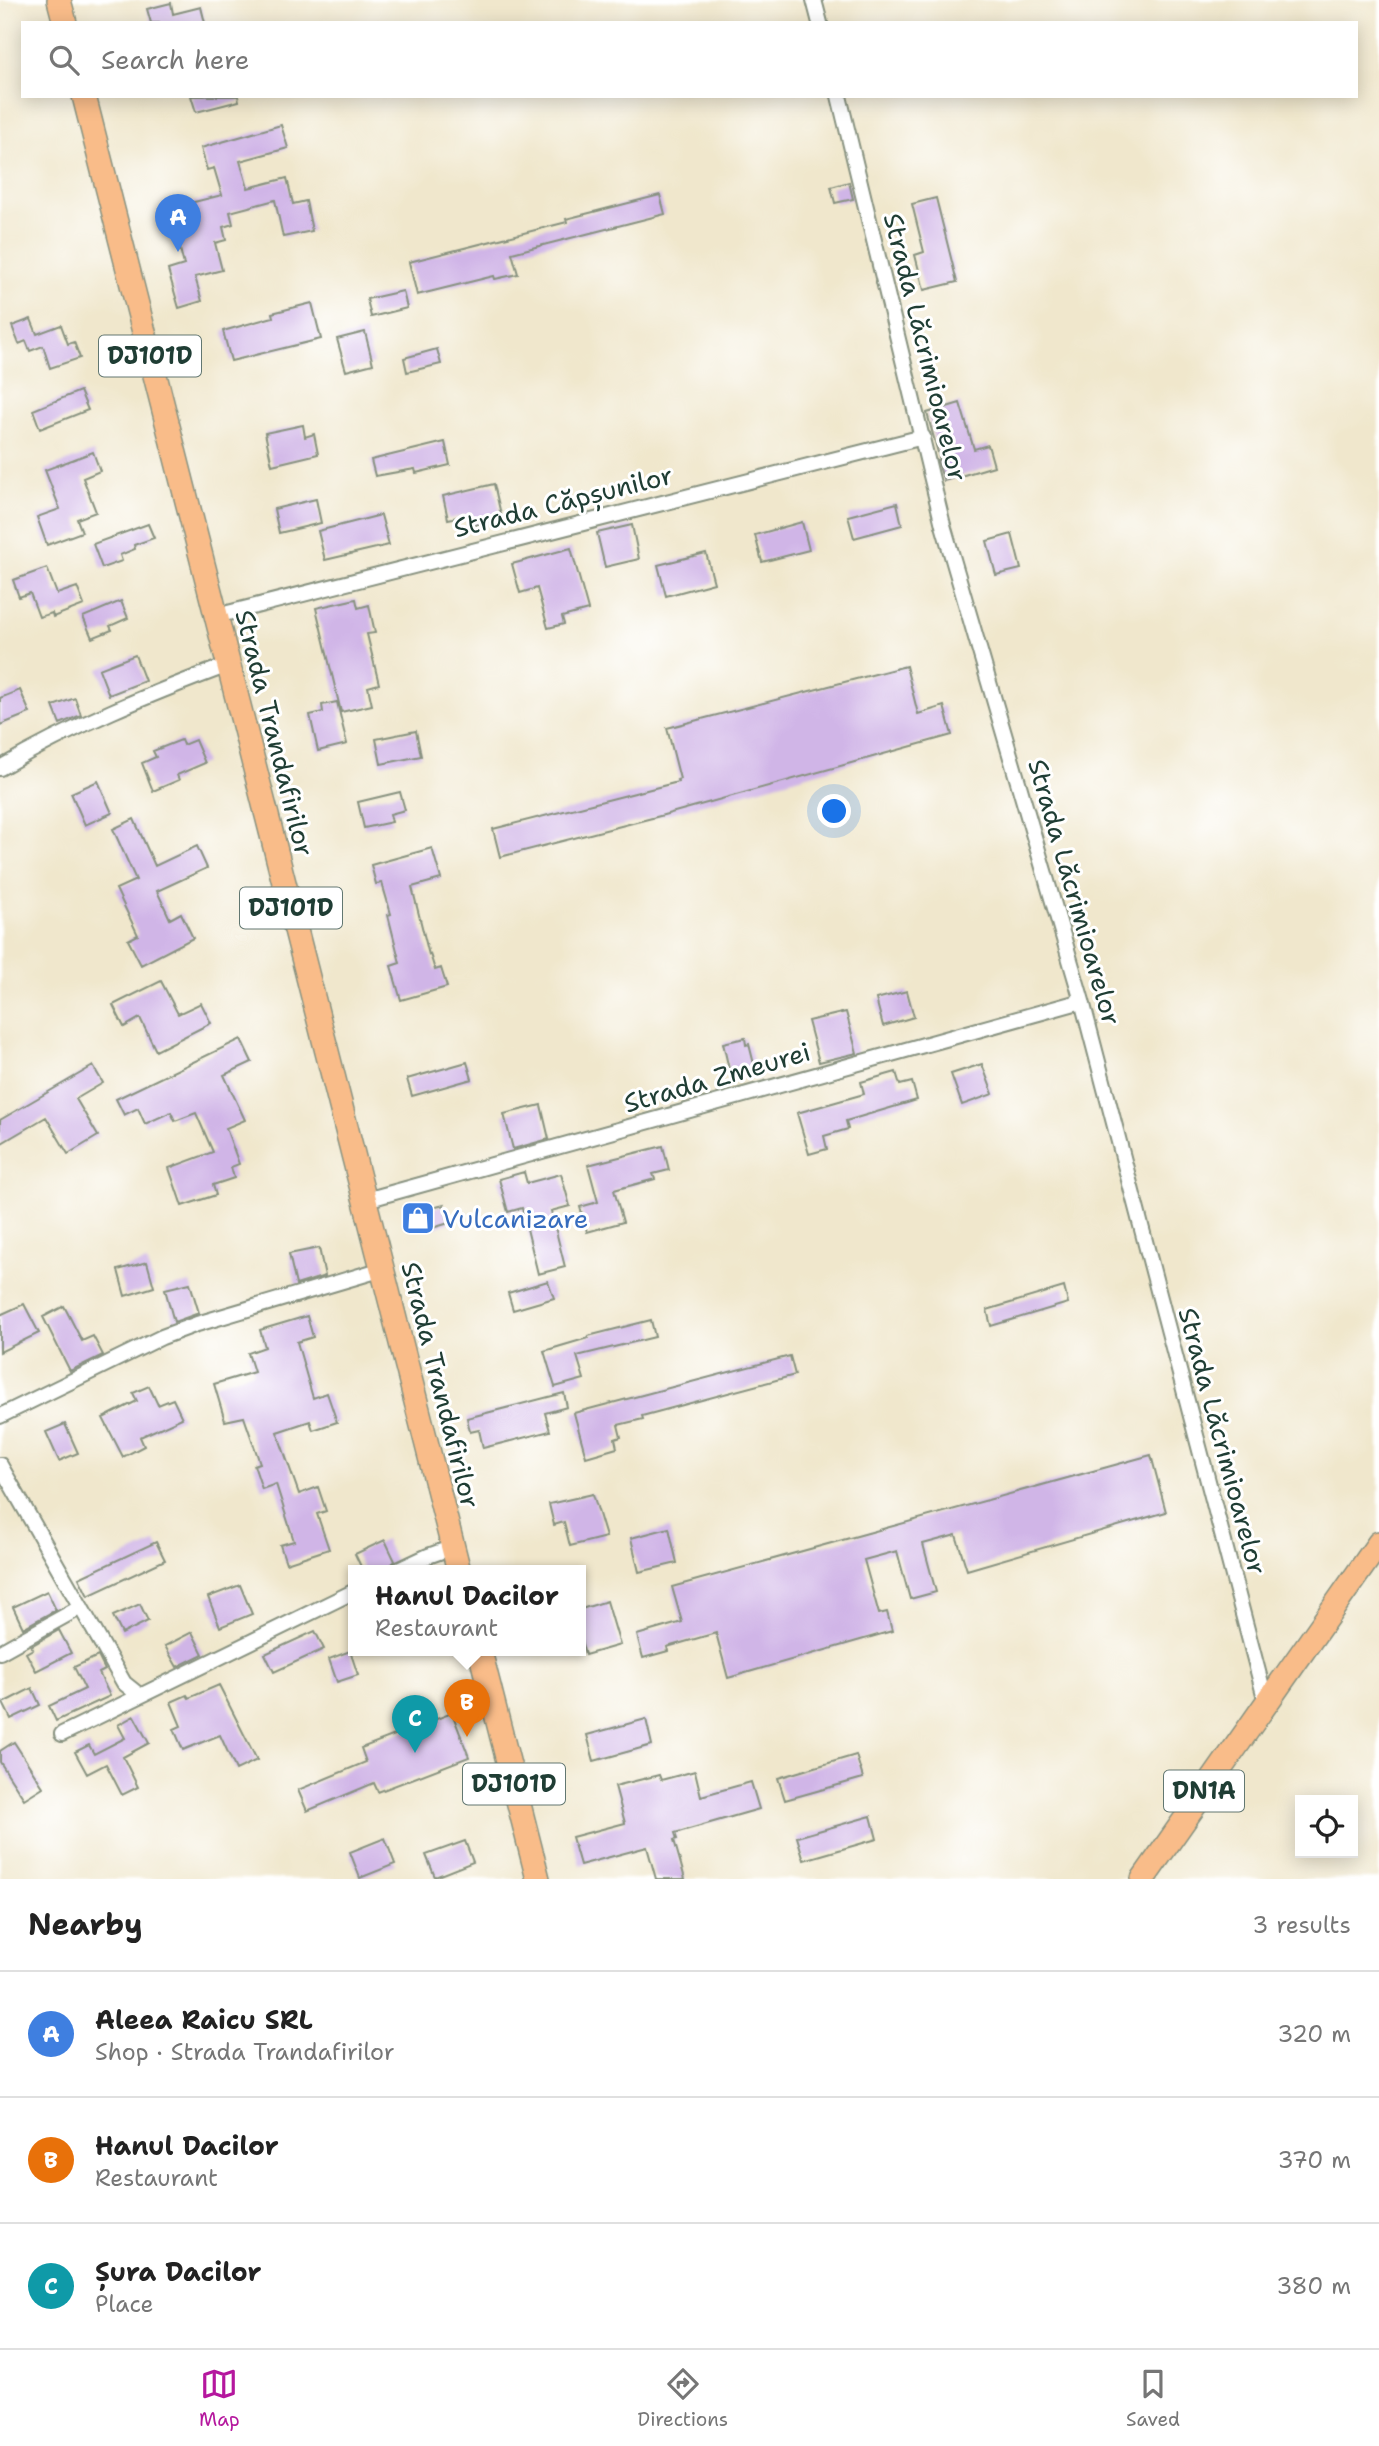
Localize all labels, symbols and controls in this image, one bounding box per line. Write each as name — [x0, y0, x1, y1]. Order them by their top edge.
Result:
search box — [21, 21, 1358, 98]
icon: search — [45, 41, 83, 79]
text: Search here — [101, 42, 250, 77]
pin: A — [155, 194, 201, 252]
street label: Strada Lăcrimioarelor — [876, 209, 976, 485]
road number: DJ101D — [99, 335, 201, 376]
street label: Strada Căpșunilor — [450, 457, 677, 546]
street label: Strada Trandafirilor — [227, 606, 323, 860]
street label: Strada Lăcrimioarelor — [1020, 755, 1130, 1029]
your location — [817, 794, 851, 828]
road number: DJ101D — [240, 888, 342, 928]
street label: Strada Zmeurei — [620, 1034, 814, 1120]
shop icon: Vulcanizare — [399, 1199, 437, 1237]
place label: Vulcanizare — [442, 1201, 588, 1236]
street label: Strada Trandafirilor — [393, 1258, 489, 1512]
street label: Strada Lăcrimioarelor — [1170, 1303, 1276, 1579]
popup — [348, 1565, 586, 1656]
text: Hanul Dacilor — [375, 1578, 559, 1613]
text: Restaurant — [375, 1613, 498, 1643]
pin: B — [444, 1679, 490, 1737]
pin: C — [392, 1695, 438, 1753]
road number: DJ101D — [463, 1764, 565, 1804]
road number: DN1A — [1164, 1770, 1244, 1812]
map controls — [1295, 1795, 1358, 1858]
button: locate — [1295, 1795, 1358, 1858]
text: Nearby — [28, 1904, 143, 1945]
text: 3 results — [1252, 1910, 1351, 1940]
text: Aleea Raicu SRL — [95, 2002, 313, 2037]
text: A — [42, 2019, 60, 2049]
text: 320 m — [1277, 2019, 1351, 2049]
text: Shop · Strada Trandafirilor — [95, 2037, 395, 2067]
text: Hanul Dacilor — [95, 2128, 279, 2163]
text: B — [44, 2145, 58, 2175]
text: 370 m — [1278, 2145, 1351, 2175]
text: Restaurant — [95, 2163, 218, 2193]
text: Șura Dacilor — [95, 2254, 262, 2289]
text: C — [44, 2271, 58, 2301]
text: 380 m — [1276, 2271, 1351, 2301]
text: Place — [95, 2289, 154, 2319]
tab: Map — [199, 2365, 240, 2432]
tab: Directions — [638, 2365, 728, 2432]
tab: Saved — [1126, 2365, 1180, 2432]

